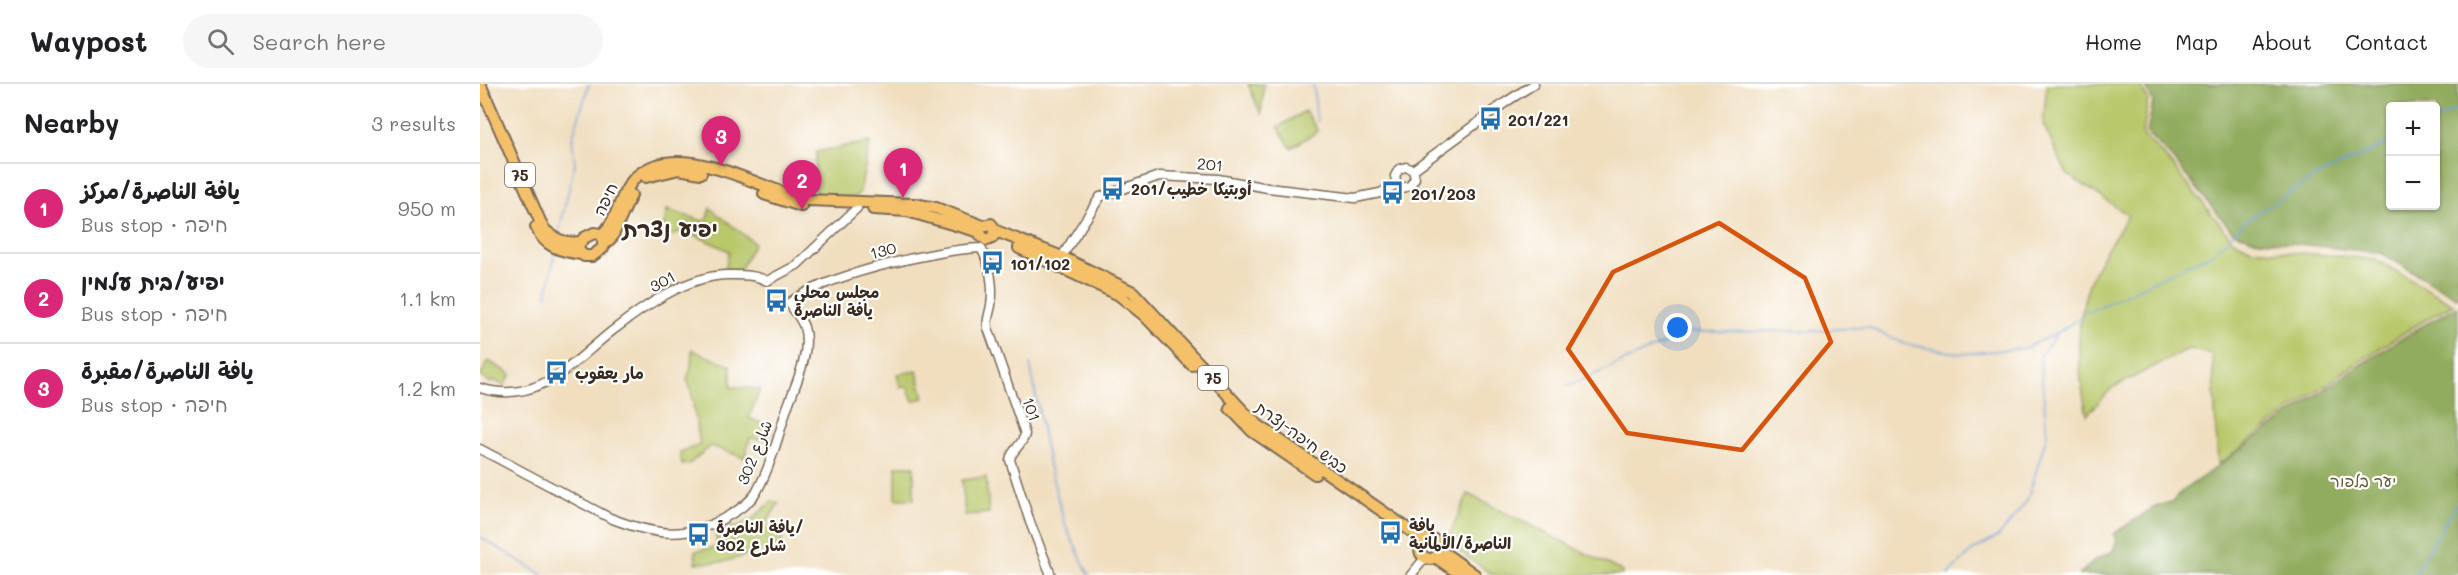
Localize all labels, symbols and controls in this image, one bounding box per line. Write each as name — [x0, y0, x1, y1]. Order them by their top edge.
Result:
search box — [183, 14, 603, 68]
text: Waypost — [30, 23, 147, 59]
icon: search — [204, 25, 237, 58]
text: Search here — [252, 27, 386, 56]
text: Home — [2085, 28, 2142, 55]
text: Map — [2175, 28, 2218, 55]
text: About — [2251, 28, 2312, 55]
text: Contact — [2345, 28, 2428, 55]
map controls — [2386, 102, 2440, 210]
button: + — [2386, 102, 2440, 156]
text: Nearby — [24, 106, 119, 140]
bus stop icon: 201/221 — [1477, 106, 1503, 132]
place label: 201/221 — [1508, 109, 1569, 130]
text: 3 results — [371, 110, 456, 136]
pin: 3 — [702, 116, 740, 166]
pin: 1 — [884, 148, 922, 198]
street label: 201 — [1196, 152, 1224, 176]
button: − — [2386, 156, 2440, 210]
pin: 2 — [782, 160, 822, 210]
road number: 75 — [505, 163, 535, 187]
bus stop icon: أوبتيكا خطيب/201 — [1100, 175, 1126, 201]
text: يافة الناصرة/مركز — [81, 176, 240, 205]
place label: أوبتيكا خطيب/201 — [1131, 178, 1252, 200]
street label: חיפה — [588, 179, 622, 219]
bus stop icon: 201/203 — [1380, 180, 1406, 206]
place label: 201/203 — [1411, 183, 1476, 204]
text: 1 — [39, 195, 48, 221]
text: 950 m — [398, 195, 456, 221]
text: Bus stop · חיפה — [81, 211, 228, 237]
district label: יפיע נצרת — [620, 214, 718, 243]
street label: 130 — [868, 237, 898, 263]
bus stop icon: 101/102 — [979, 250, 1005, 276]
place label: 101/102 — [1010, 253, 1070, 274]
street label: 301 — [645, 265, 679, 297]
text: יפיע/בית עלמין — [81, 267, 225, 296]
place label: مجلس محلي يافة الناصرة — [794, 281, 879, 320]
text: 2 — [38, 285, 49, 311]
text: 1.1 km — [399, 285, 456, 311]
bus stop icon: مجلس محلي يافة الناصرة — [763, 287, 789, 313]
text: Bus stop · חיפה — [81, 300, 228, 326]
your location — [1663, 313, 1692, 342]
text: يافة الناصرة/مقبرة — [81, 356, 253, 385]
bus stop icon: مار يعقوب — [544, 359, 570, 385]
place label: مار يعقوب — [575, 362, 644, 384]
road number: 75 — [1198, 366, 1228, 390]
text: 3 — [38, 375, 50, 401]
text: 1.2 km — [397, 375, 456, 401]
text: Bus stop · חיפה — [81, 391, 228, 417]
street label: 101 — [1018, 394, 1046, 424]
street label: כביש חיפה-נצרת — [1251, 396, 1352, 478]
street label: شارع 302 — [732, 417, 778, 488]
park label: יער בלפור — [2330, 470, 2396, 491]
place label: يافة الناصرة/الألمانية — [1409, 514, 1511, 553]
place label: يافة الناصرة/ شارع 302 — [716, 516, 804, 557]
bus stop icon: يافة الناصرة/الألمانية — [1378, 520, 1404, 546]
bus stop icon: يافة الناصرة/ شارع 302 — [685, 522, 711, 548]

